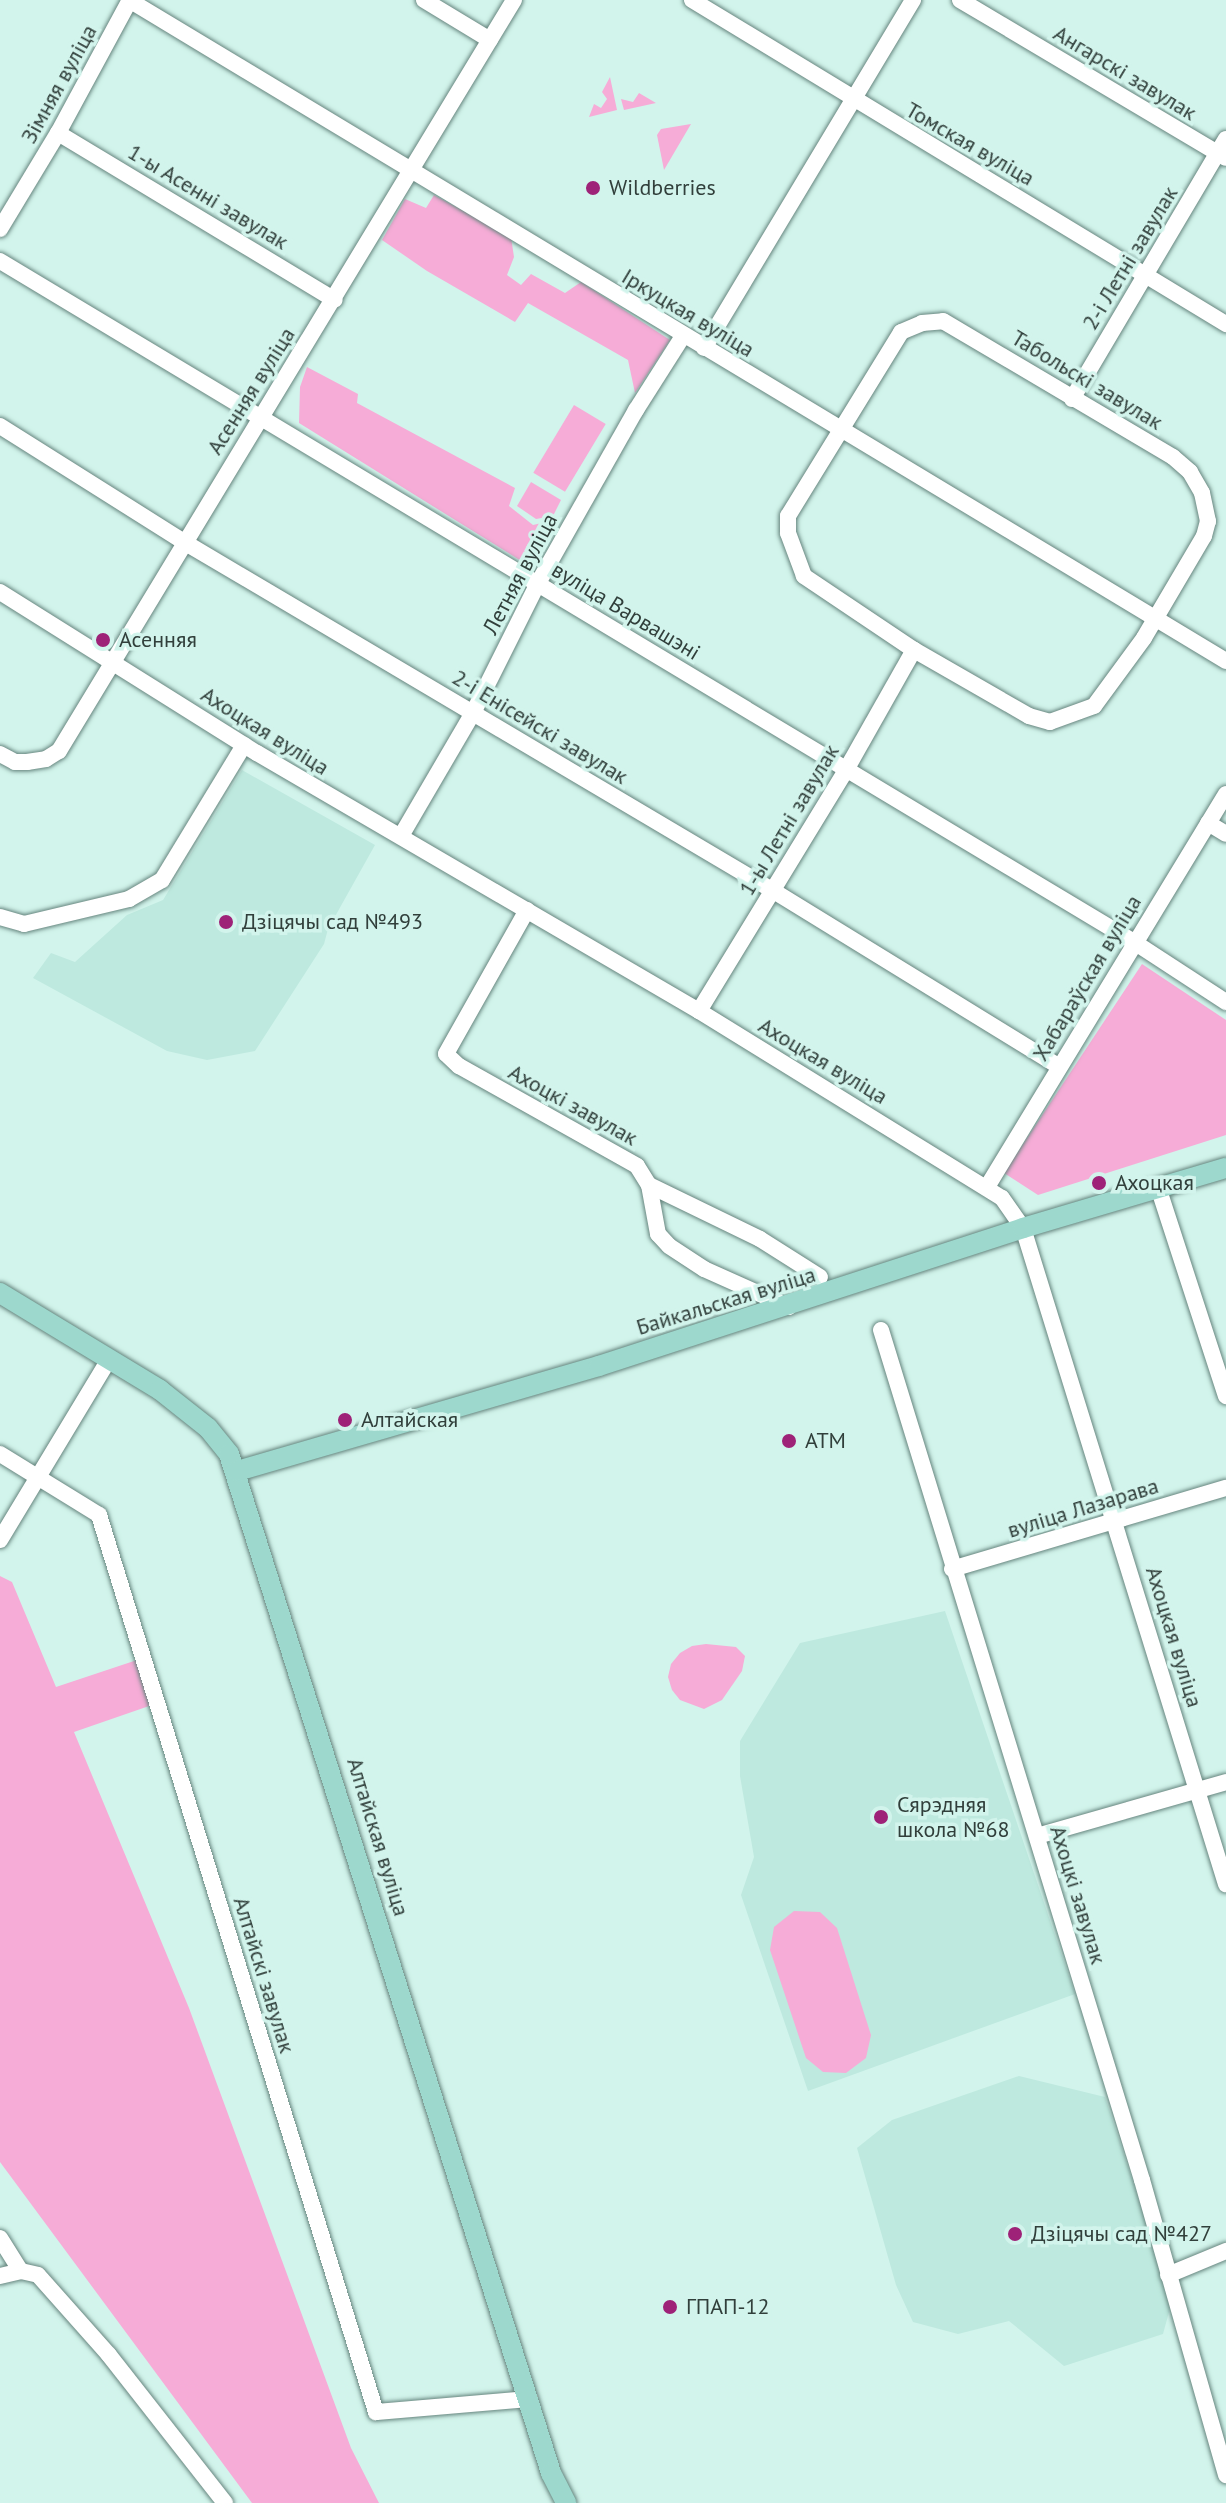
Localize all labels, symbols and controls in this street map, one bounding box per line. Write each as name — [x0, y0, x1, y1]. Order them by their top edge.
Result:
street label: Зімняя вуліца — [16, 20, 102, 148]
street label: Ангарскі завулак — [1049, 20, 1201, 126]
street label: Томская вуліца — [901, 97, 1039, 191]
street label: 1-ы Асенні завулак — [123, 139, 293, 255]
place label: Wildberries — [609, 175, 716, 201]
marker: Wildberries — [584, 179, 602, 197]
street label: 2-і Летні завулак — [1077, 181, 1183, 335]
street label: Іркуцкая вуліца — [617, 263, 759, 363]
street label: Асенняя вуліца — [202, 323, 300, 459]
street label: Табольскі завулак — [1007, 325, 1167, 435]
street label: Летняя вуліца — [477, 509, 563, 639]
street label: вуліца Варвашэні — [547, 556, 705, 666]
place label: Асенняя — [119, 627, 197, 653]
marker: Асенняя — [94, 631, 112, 649]
street label: 2-і Енісейскі завулак — [447, 664, 633, 790]
street label: Ахоцкая вуліца — [196, 681, 334, 781]
street label: 1-ы Летні завулак — [733, 740, 845, 900]
street label: Хабараўская вуліца — [1027, 890, 1147, 1066]
place label: Дзіцячы сад №493 — [242, 909, 423, 935]
marker: Дзіцячы сад №493 — [217, 913, 235, 931]
street label: Ахоцкая вуліца — [754, 1012, 892, 1110]
street label: Ахоцкі завулак — [504, 1059, 642, 1151]
place label: Ахоцкая — [1115, 1170, 1194, 1196]
marker: Ахоцкая — [1090, 1174, 1108, 1192]
street label: Байкальская вуліца — [633, 1261, 819, 1341]
place label: Алтайская — [361, 1407, 458, 1433]
marker: Алтайская — [336, 1411, 354, 1429]
place label: АТМ — [805, 1428, 846, 1454]
marker: АТМ — [780, 1432, 798, 1450]
street label: вуліца Лазарава — [1004, 1472, 1162, 1544]
street label: Ахоцкая вуліца — [1140, 1564, 1208, 1710]
street label: Алтайская вуліца — [341, 1755, 415, 1919]
place label: Сярэдняя школа №68 — [897, 1791, 1009, 1842]
marker: Сярэдняя школа №68 — [872, 1808, 890, 1826]
street label: Ахоцкі завулак — [1044, 1823, 1112, 1967]
street label: Алтайскі завулак — [228, 1894, 300, 2056]
place label: Дзіцячы сад №427 — [1031, 2221, 1212, 2247]
marker: Дзіцячы сад №427 — [1006, 2225, 1024, 2243]
place label: ГПАП-12 — [686, 2294, 769, 2320]
marker: ГПАП-12 — [661, 2298, 679, 2316]

